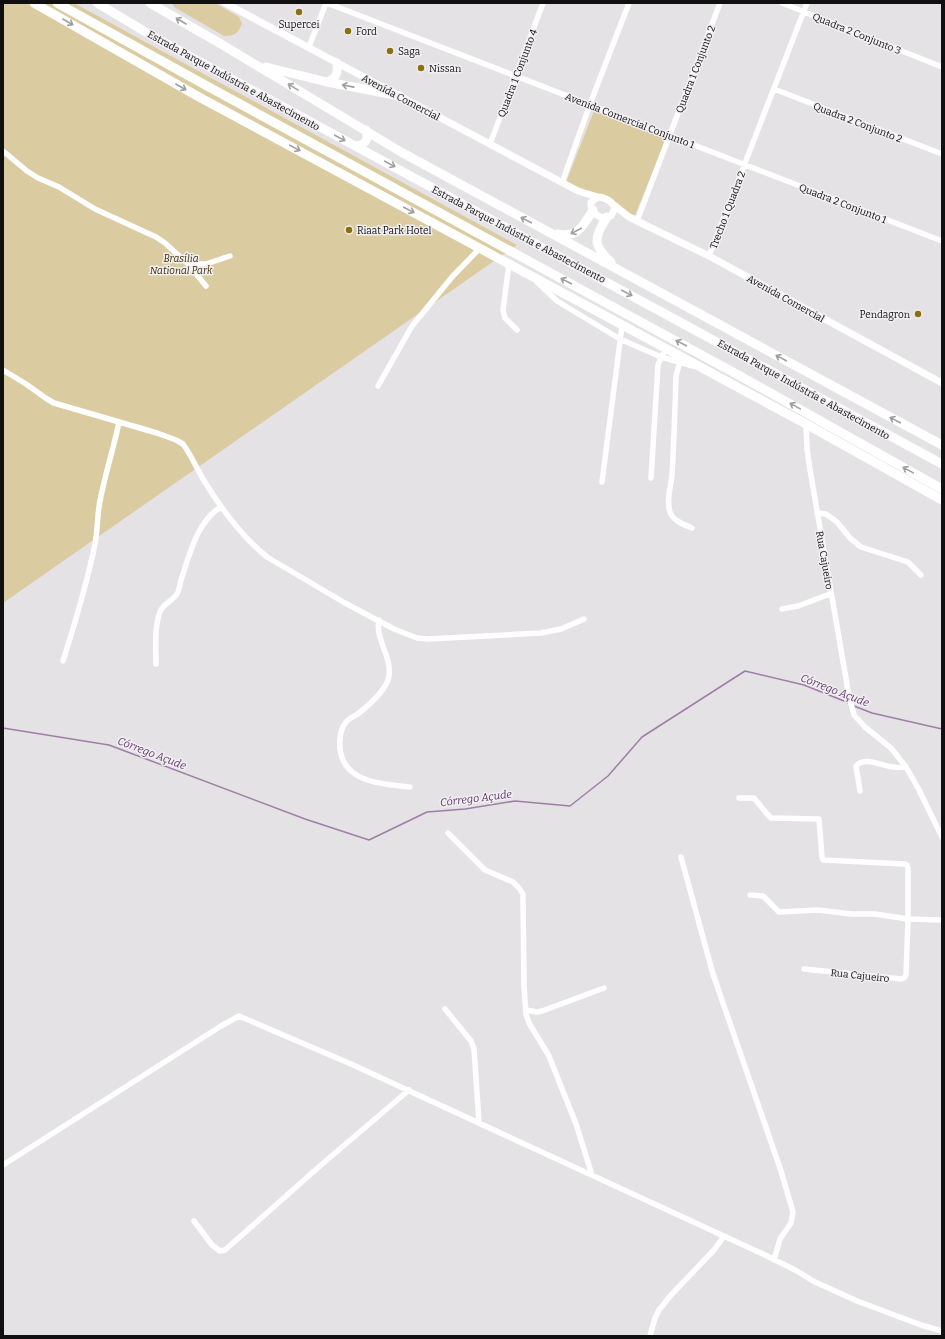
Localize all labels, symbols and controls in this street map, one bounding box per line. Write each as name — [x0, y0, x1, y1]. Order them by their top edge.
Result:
marker: Supercei — [294, 7, 304, 17]
street label: Quadra 2 Conjunto 3 — [811, 11, 903, 57]
one-way arrow — [175, 17, 187, 25]
one-way arrow — [62, 19, 74, 27]
place label: Supercei — [278, 19, 320, 31]
street label: Quadra 1 Conjunto 2 — [674, 24, 718, 115]
marker: Ford — [343, 26, 353, 36]
place label: Ford — [356, 26, 377, 38]
street label: Estrada Parque Indústria e Abastecimento — [145, 27, 322, 134]
street label: Quadra 1 Conjunto 4 — [496, 28, 540, 119]
marker: Saga — [385, 46, 395, 56]
place label: Saga — [398, 46, 421, 58]
marker: Nissan — [416, 63, 426, 73]
place label: Nissan — [429, 63, 462, 75]
street label: Avenida Comercial — [359, 72, 442, 124]
one-way arrow — [342, 81, 355, 89]
one-way arrow — [175, 83, 187, 91]
one-way arrow — [288, 83, 299, 91]
street label: Avenida Comercial Conjunto 1 — [563, 91, 696, 151]
street label: Quadra 2 Conjunto 2 — [812, 100, 904, 145]
one-way arrow — [334, 134, 346, 142]
one-way arrow — [289, 145, 301, 153]
one-way arrow — [384, 161, 396, 169]
street label: Trecho 1 Quadra 2 — [708, 170, 748, 251]
street label: Quadra 2 Conjunto 1 — [797, 182, 888, 226]
street label: Estrada Parque Indústria e Abastecimento — [430, 183, 608, 286]
one-way arrow — [403, 207, 415, 215]
one-way arrow — [521, 216, 533, 224]
marker: Riaat Park Hotel — [344, 225, 354, 235]
place label: Riaat Park Hotel — [357, 225, 431, 237]
one-way arrow — [570, 228, 582, 235]
park label: Brasília National Park — [150, 252, 213, 277]
street label: Avenida Comercial — [745, 273, 827, 325]
one-way arrow — [561, 277, 573, 285]
one-way arrow — [621, 290, 633, 297]
place label: Pendagron — [859, 309, 911, 321]
marker: Pendagron — [913, 309, 923, 319]
street label: Estrada Parque Indústria e Abastecimento — [715, 336, 892, 443]
one-way arrow — [675, 339, 687, 347]
one-way arrow — [775, 354, 787, 361]
one-way arrow — [789, 402, 801, 410]
one-way arrow — [890, 415, 902, 423]
one-way arrow — [902, 465, 914, 473]
street label: Rua Cajueiro — [813, 530, 835, 591]
water label: Córrego Açude — [799, 671, 871, 710]
water label: Córrego Açude — [116, 734, 188, 773]
water label: Córrego Açude — [439, 788, 513, 809]
street label: Rua Cajueiro — [830, 967, 890, 985]

